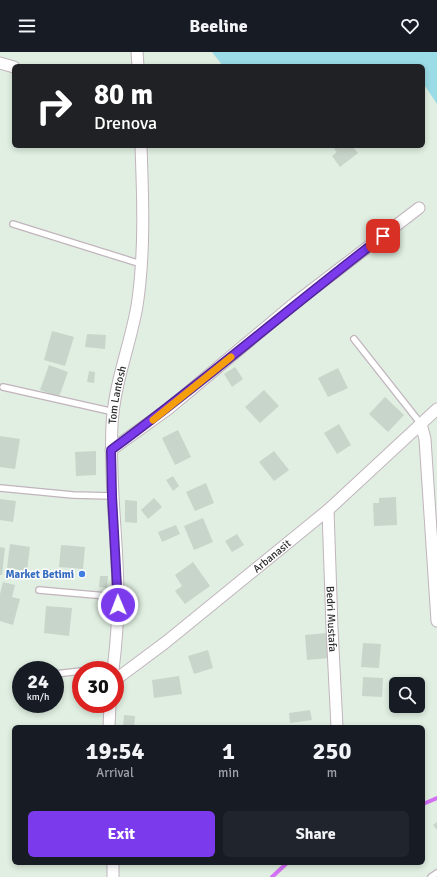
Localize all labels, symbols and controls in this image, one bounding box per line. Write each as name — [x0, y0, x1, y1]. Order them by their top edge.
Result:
icon: menu — [16, 15, 38, 37]
text: Beeline — [189, 15, 248, 37]
icon: heart — [399, 15, 421, 37]
text: 80 m — [94, 78, 153, 112]
icon: right — [28, 80, 80, 132]
text: Drenova — [94, 112, 157, 134]
pin — [366, 219, 400, 253]
icon: arrive — [372, 225, 394, 247]
street label: Tom Lantosh — [106, 364, 129, 424]
street label: Arbanasit — [250, 537, 294, 576]
place label: Market Betimi — [5, 568, 74, 581]
marker: Market Betimi — [77, 569, 87, 579]
position arrow — [97, 584, 139, 626]
street label: Bedri Mustafa — [324, 586, 339, 653]
speed limit sign: 30 — [72, 661, 124, 713]
text: 24 — [27, 669, 49, 694]
map controls — [389, 677, 425, 713]
button: search — [389, 677, 425, 713]
text: km/h — [27, 691, 49, 703]
text: 19:54 — [86, 736, 144, 766]
text: 1 — [222, 736, 235, 766]
text: 250 — [313, 736, 351, 766]
text: Arrival — [96, 765, 134, 781]
text: min — [218, 765, 239, 781]
text: m — [327, 765, 337, 781]
button: Exit — [28, 811, 215, 857]
button: Share — [223, 811, 409, 857]

